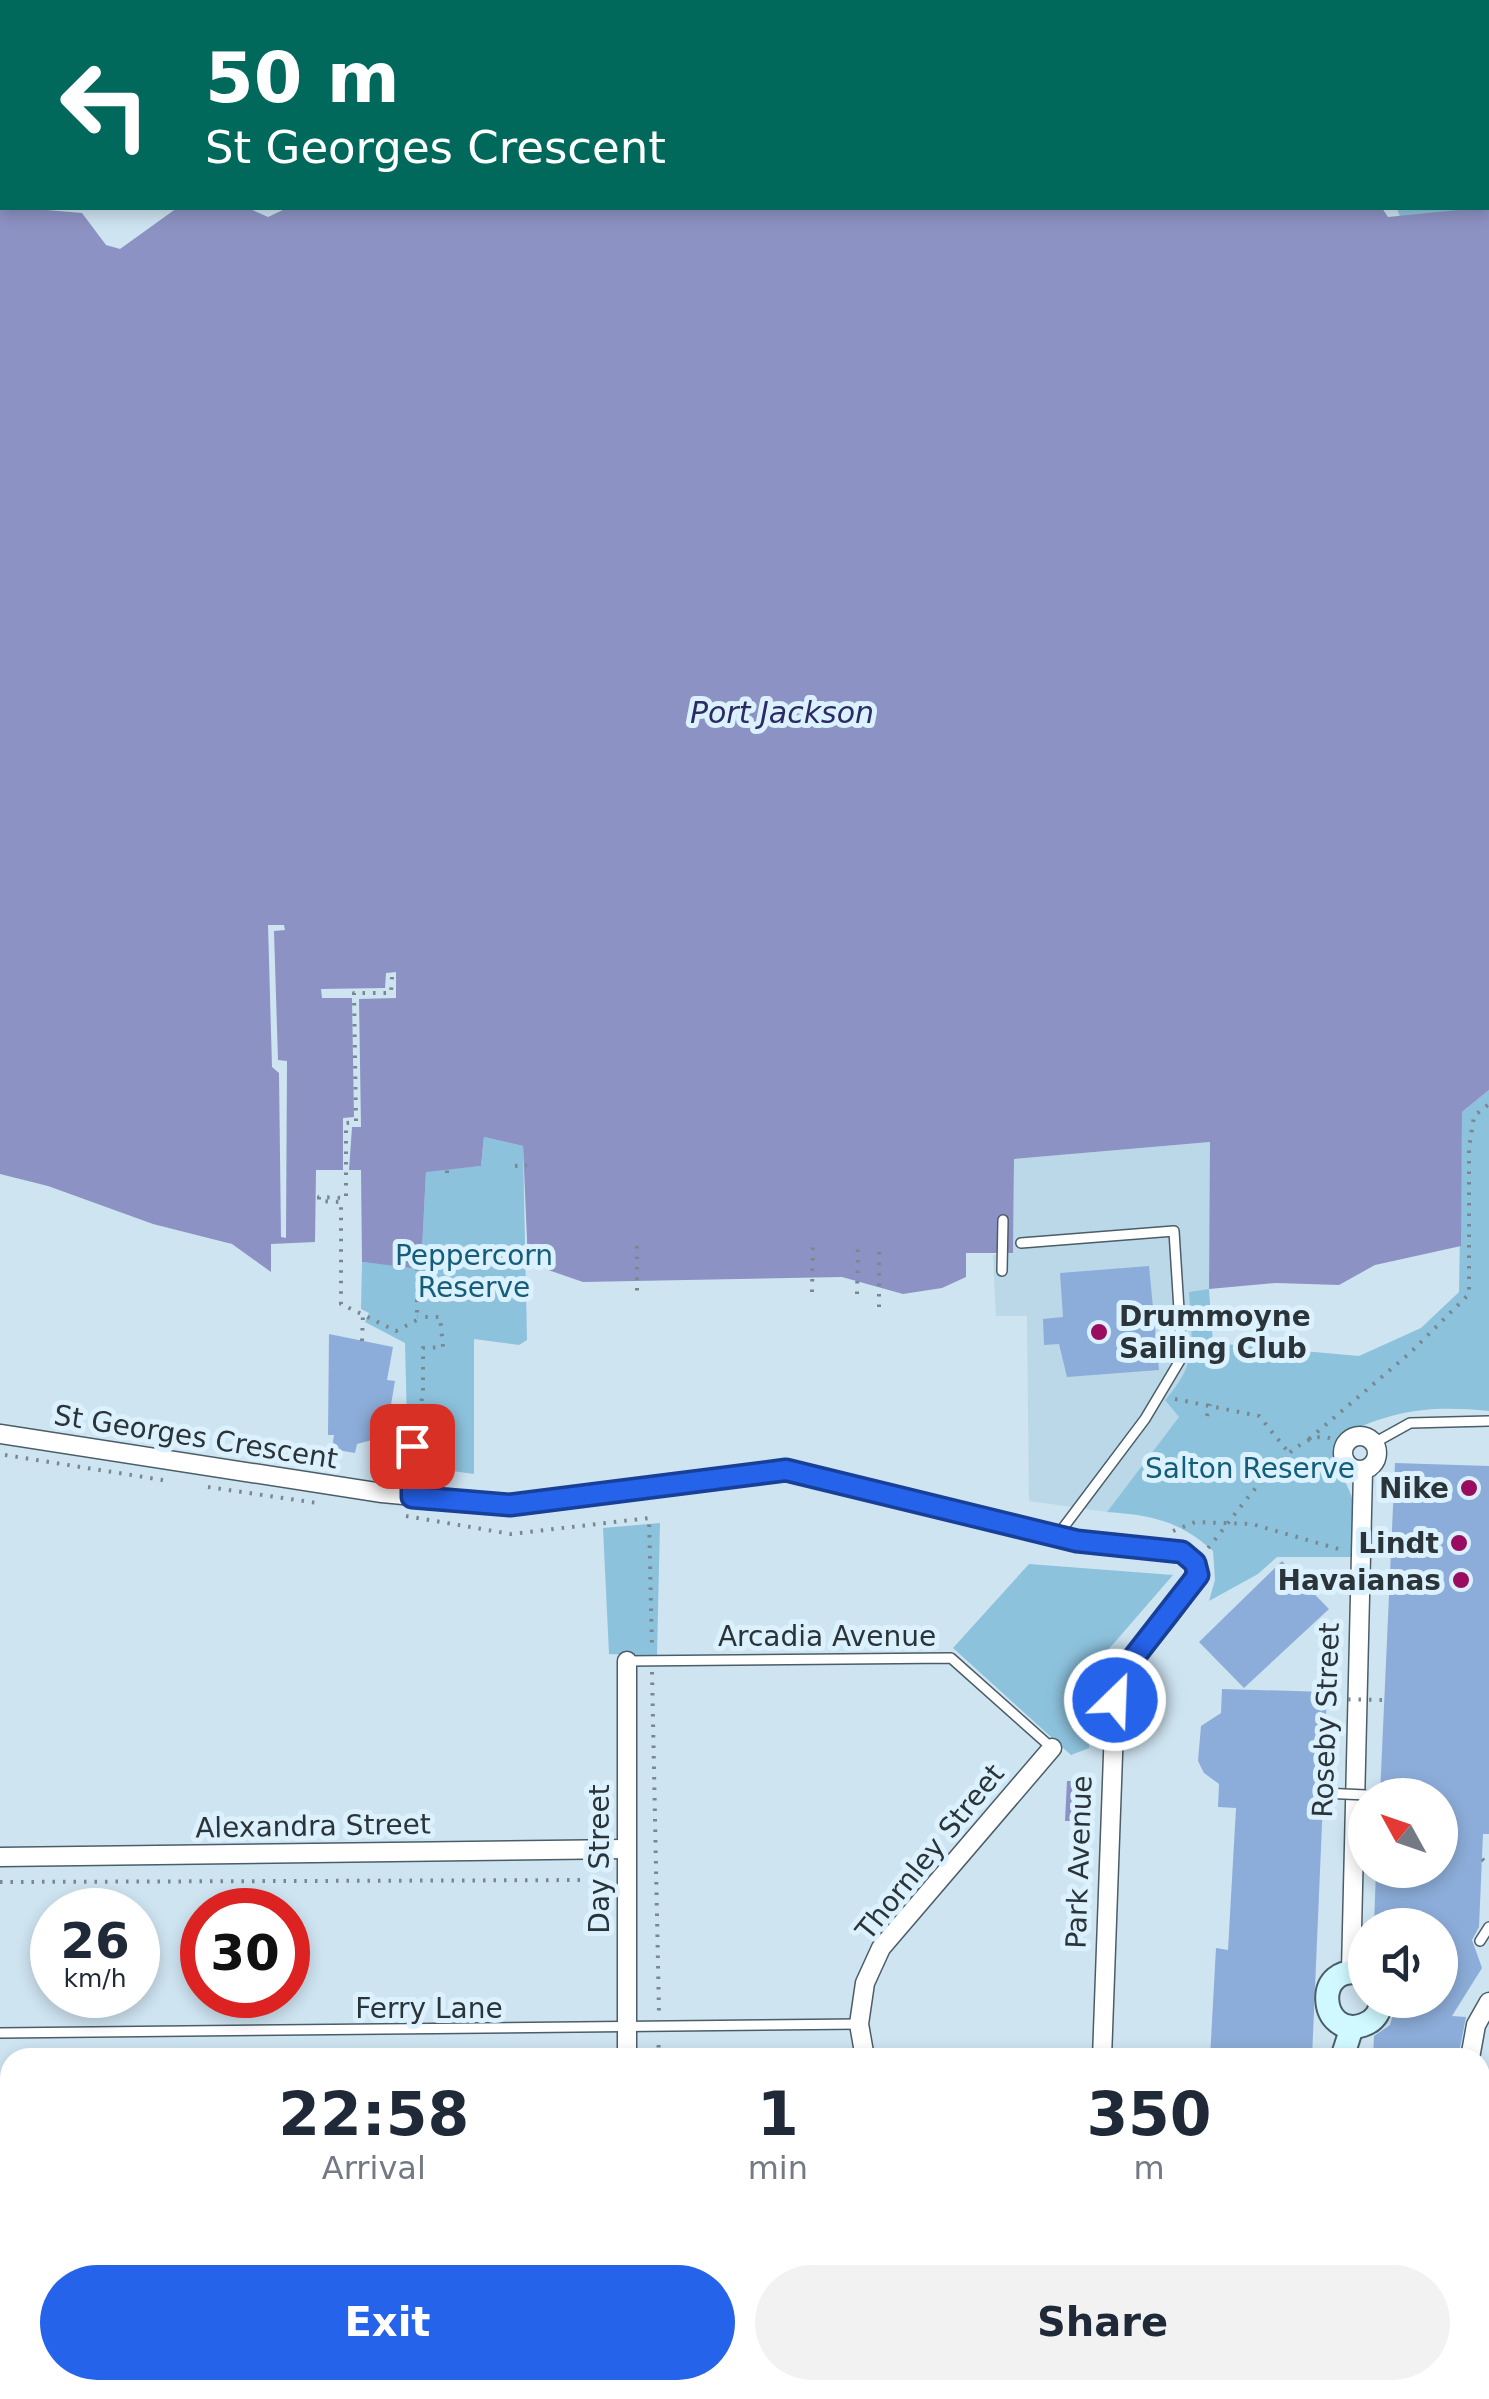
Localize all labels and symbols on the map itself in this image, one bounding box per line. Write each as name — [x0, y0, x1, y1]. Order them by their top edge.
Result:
water label: Port Jackson — [690, 695, 874, 730]
park label: Peppercorn Reserve — [395, 1239, 553, 1304]
place label: Drummoyne Sailing Club — [1119, 1300, 1311, 1365]
marker: Drummoyne Sailing Club — [1088, 1321, 1110, 1343]
street label: St Georges Crescent — [52, 1398, 340, 1476]
pin — [370, 1404, 455, 1489]
park label: Salton Reserve — [1145, 1452, 1355, 1485]
place label: Nike — [1379, 1472, 1449, 1505]
marker: Nike — [1458, 1477, 1480, 1499]
place label: Lindt — [1358, 1527, 1439, 1560]
marker: Lindt — [1448, 1532, 1470, 1554]
place label: Havaianas — [1278, 1564, 1441, 1597]
marker: Havaianas — [1450, 1569, 1472, 1591]
street label: Arcadia Avenue — [718, 1620, 936, 1653]
street label: Roseby Street — [1306, 1622, 1346, 1818]
position arrow — [1063, 1648, 1167, 1752]
street label: Thornley Street — [848, 1758, 1011, 1947]
street label: Park Avenue — [1059, 1775, 1099, 1949]
north arrow — [1348, 1778, 1458, 1888]
street label: Day Street — [583, 1784, 616, 1934]
street label: Alexandra Street — [195, 1807, 431, 1845]
speed limit sign: 30 — [180, 1888, 310, 2018]
street label: Ferry Lane — [355, 1992, 503, 2025]

